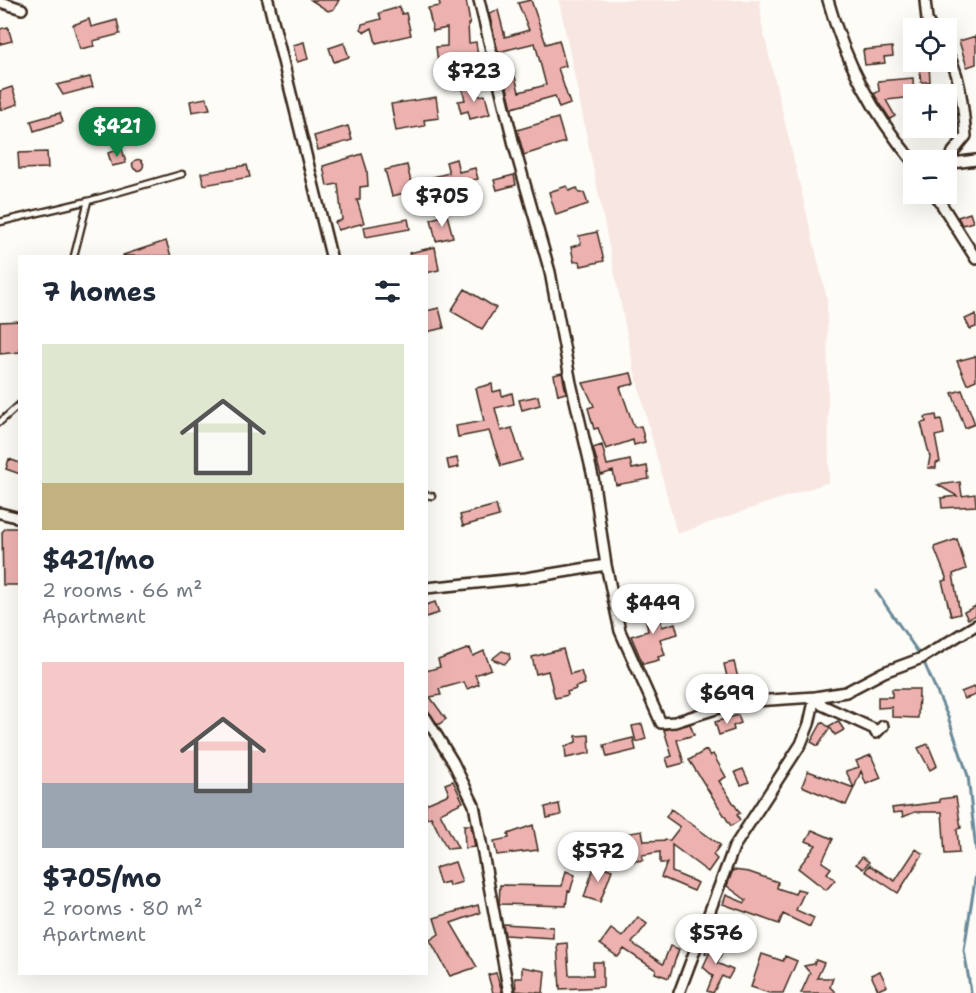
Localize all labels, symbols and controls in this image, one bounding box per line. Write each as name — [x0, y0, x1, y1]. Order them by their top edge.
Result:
map controls — [903, 18, 957, 204]
button: locate — [903, 18, 957, 72]
pin: $723 — [438, 52, 510, 103]
text: $723 — [447, 58, 501, 84]
button: + — [903, 84, 957, 138]
pin: $421 — [81, 107, 153, 158]
text: $421 — [93, 113, 141, 139]
button: − — [903, 150, 957, 204]
pin: $705 — [406, 177, 478, 228]
text: $705 — [415, 183, 469, 209]
text: 7 homes — [42, 274, 156, 309]
icon: filters — [371, 275, 404, 308]
icon: home — [169, 383, 277, 491]
text: $421/mo — [42, 542, 155, 577]
text: 2 rooms · 66 m² — [42, 577, 203, 603]
pin: $449 — [617, 584, 689, 635]
text: $449 — [625, 590, 681, 616]
text: Apartment — [42, 603, 146, 629]
pin: $699 — [691, 674, 763, 725]
text: $699 — [700, 680, 754, 706]
icon: home — [169, 701, 277, 809]
pin: $572 — [562, 832, 634, 883]
text: $572 — [572, 838, 624, 864]
text: $705/mo — [42, 860, 162, 895]
text: 2 rooms · 80 m² — [42, 895, 203, 921]
pin: $576 — [680, 914, 752, 965]
text: $576 — [689, 920, 743, 946]
text: Apartment — [42, 921, 146, 947]

